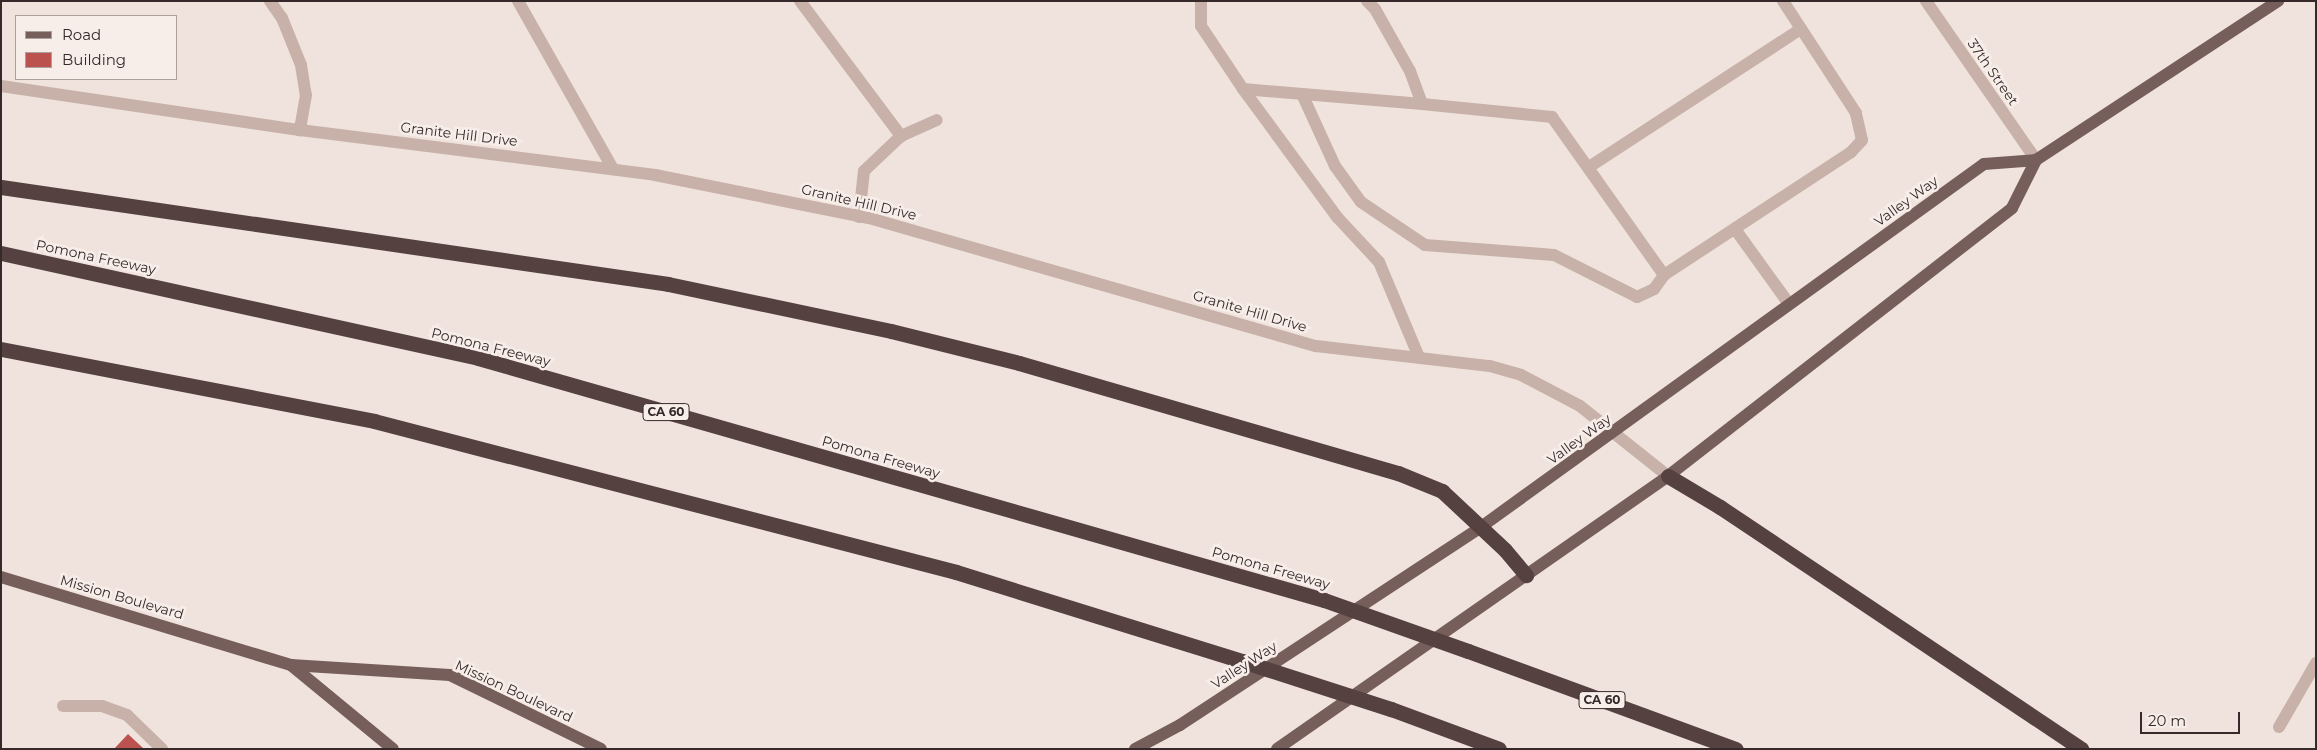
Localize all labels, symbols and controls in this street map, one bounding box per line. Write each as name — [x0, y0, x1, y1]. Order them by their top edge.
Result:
legend — [15, 15, 178, 80]
text: Road — [62, 25, 101, 44]
street label: 37th Street — [1964, 36, 2022, 108]
text: Building — [62, 50, 126, 69]
street label: Granite Hill Drive — [400, 118, 518, 150]
street label: Valley Way — [1871, 172, 1941, 230]
street label: Granite Hill Drive — [800, 181, 918, 223]
street label: Pomona Freeway — [34, 236, 158, 278]
street label: Granite Hill Drive — [1191, 287, 1309, 335]
street label: Pomona Freeway — [430, 324, 552, 370]
road number: CA 60 — [642, 402, 690, 422]
street label: Valley Way — [1544, 410, 1614, 468]
street label: Pomona Freeway — [820, 432, 942, 482]
street label: Pomona Freeway — [1210, 543, 1332, 593]
street label: Mission Boulevard — [58, 571, 186, 623]
street label: Valley Way — [1208, 638, 1280, 692]
street label: Mission Boulevard — [453, 656, 575, 726]
road number: CA 60 — [1578, 690, 1626, 710]
scale bar — [2142, 702, 2242, 734]
text: 20 m — [2148, 711, 2186, 730]

